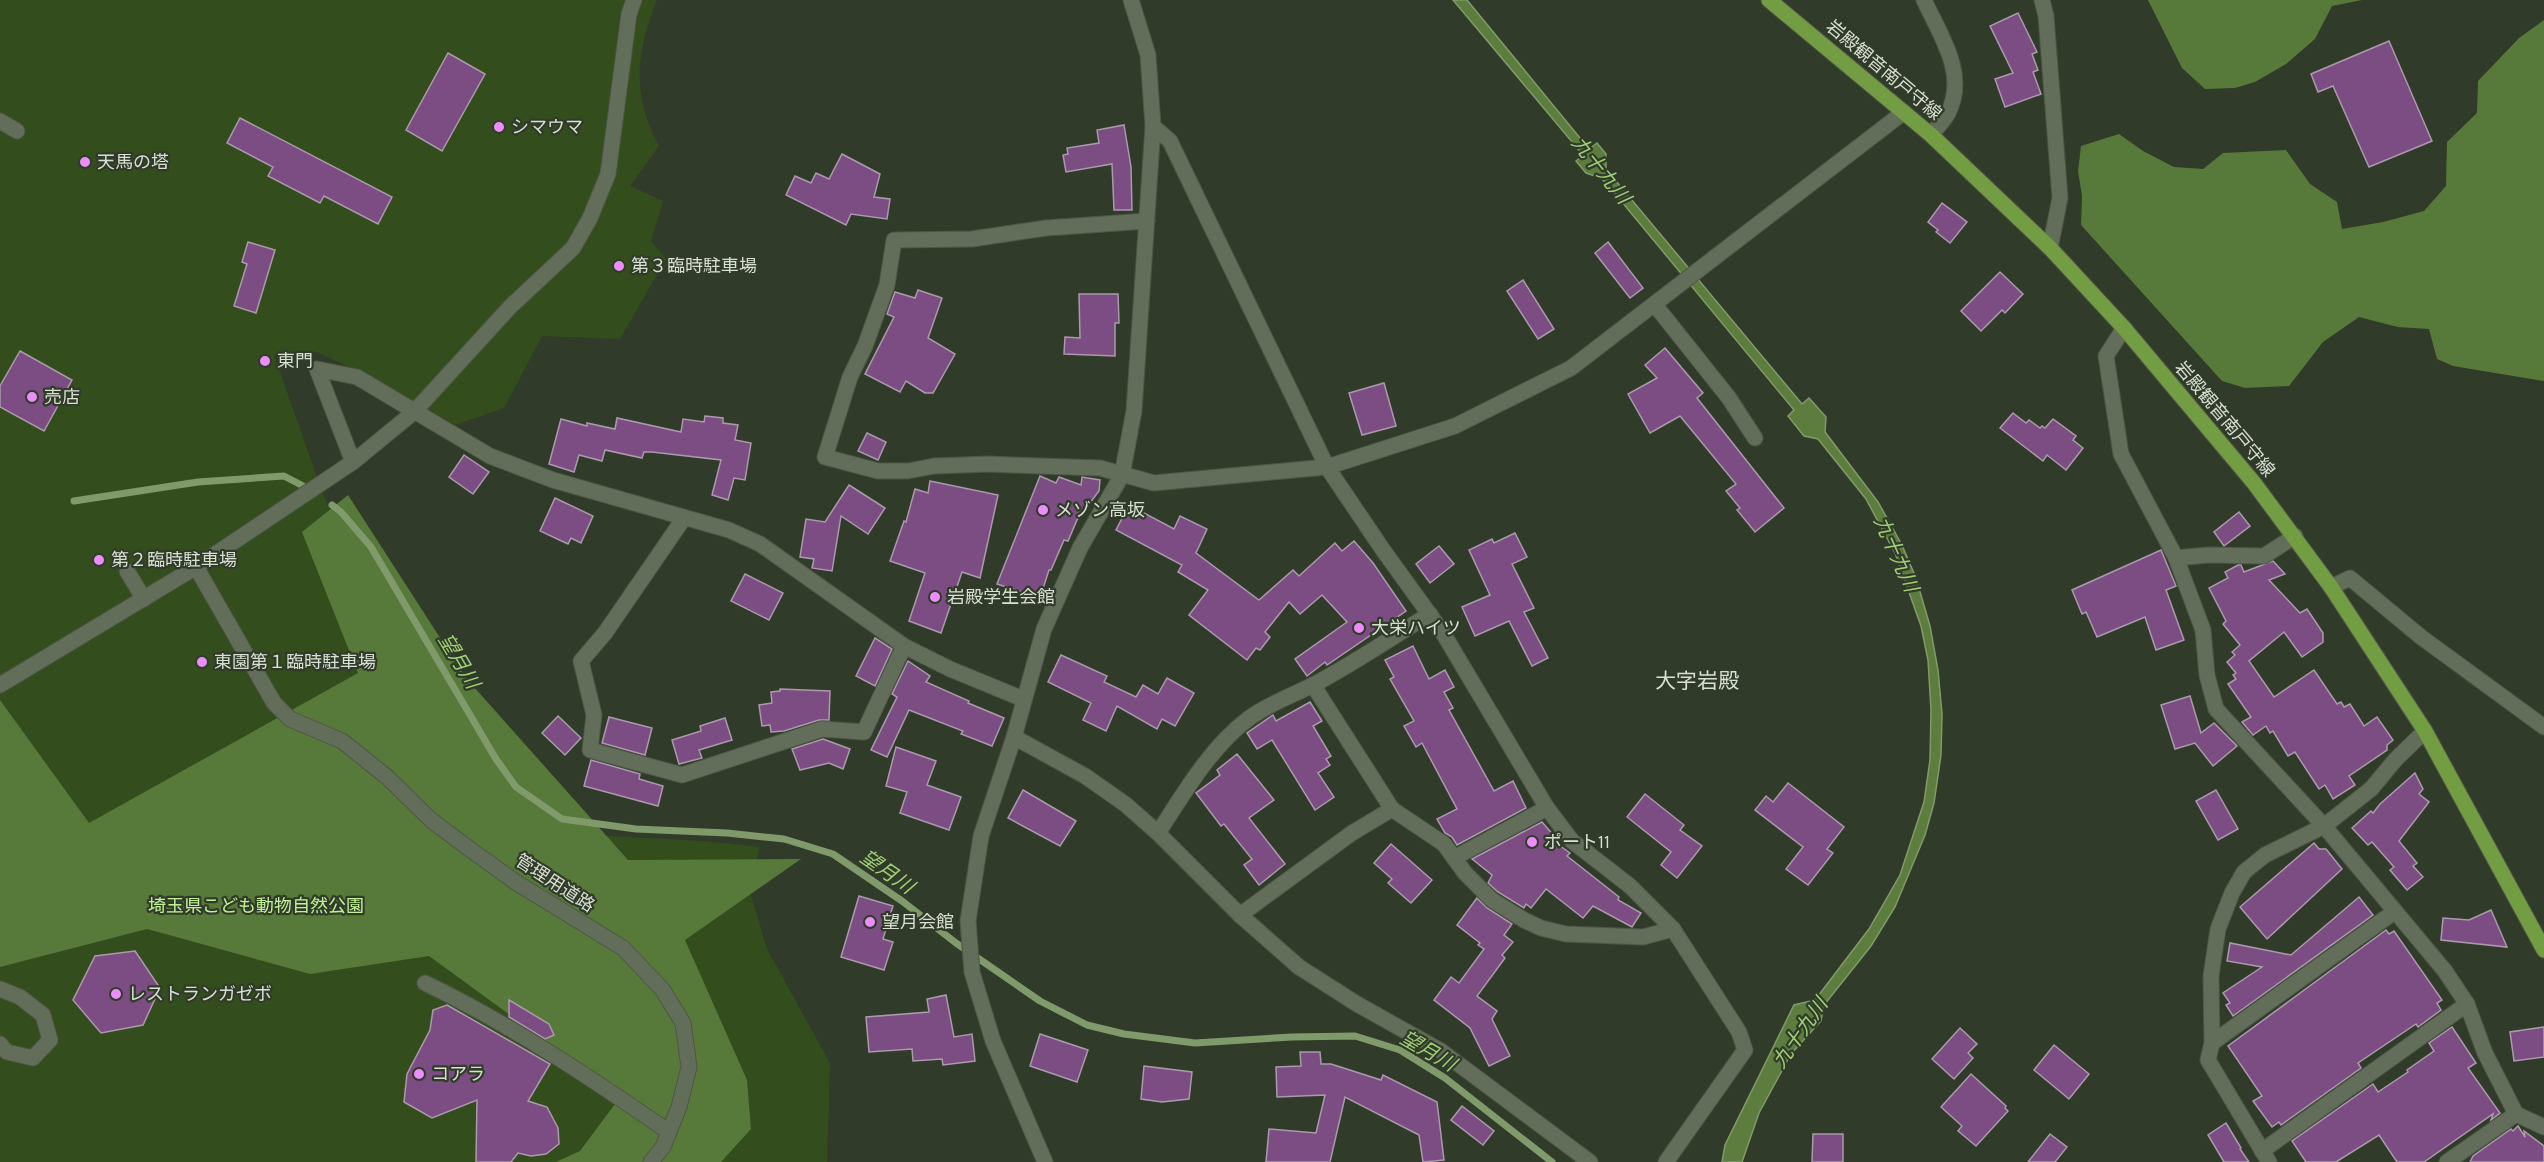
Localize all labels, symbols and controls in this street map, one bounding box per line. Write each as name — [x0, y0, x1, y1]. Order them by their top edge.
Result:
street label: 岩殿観音南戸守線 — [1822, 15, 1946, 125]
place label: シマウマ — [511, 116, 583, 138]
marker: シマウマ — [492, 120, 506, 134]
water label: 九十九川 — [1567, 132, 1636, 210]
place label: 天馬の塔 — [97, 151, 169, 173]
marker: 天馬の塔 — [78, 155, 92, 169]
place label: 第３臨時駐車場 — [631, 255, 757, 277]
marker: 第３臨時駐車場 — [612, 259, 626, 273]
place label: 東門 — [277, 350, 313, 372]
marker: 東門 — [258, 354, 272, 368]
street label: 岩殿観音南戸守線 — [2170, 357, 2280, 481]
place label: 売店 — [44, 386, 80, 408]
marker: 売店 — [25, 390, 39, 404]
place label: メゾン高坂 — [1055, 499, 1145, 521]
marker: メゾン高坂 — [1036, 503, 1050, 517]
water label: 九十九川 — [1869, 513, 1924, 597]
place label: 第２臨時駐車場 — [111, 549, 237, 571]
marker: 第２臨時駐車場 — [92, 553, 106, 567]
place label: 岩殿学生会館 — [947, 586, 1055, 608]
marker: 岩殿学生会館 — [928, 590, 942, 604]
place label: 大栄ハイツ — [1371, 617, 1461, 639]
marker: 大栄ハイツ — [1352, 621, 1366, 635]
water label: 望月川 — [434, 629, 485, 694]
place label: 東園第１臨時駐車場 — [214, 651, 376, 673]
marker: 東園第１臨時駐車場 — [195, 655, 209, 669]
district label: 大字岩殿 — [1655, 669, 1739, 693]
place label: ポート11 — [1544, 831, 1610, 853]
marker: ポート11 — [1525, 835, 1539, 849]
water label: 望月川 — [856, 845, 920, 900]
street label: 管理用道路 — [511, 849, 599, 917]
park label: 埼玉県こども動物自然公園 — [148, 895, 364, 917]
place label: 望月会館 — [882, 911, 954, 933]
marker: 望月会館 — [863, 915, 877, 929]
place label: レストランガゼボ — [128, 983, 272, 1005]
marker: レストランガゼボ — [109, 987, 123, 1001]
water label: 九十九川 — [1768, 992, 1834, 1072]
water label: 望月川 — [1396, 1026, 1461, 1077]
place label: コアラ — [431, 1063, 485, 1085]
marker: コアラ — [412, 1067, 426, 1081]

